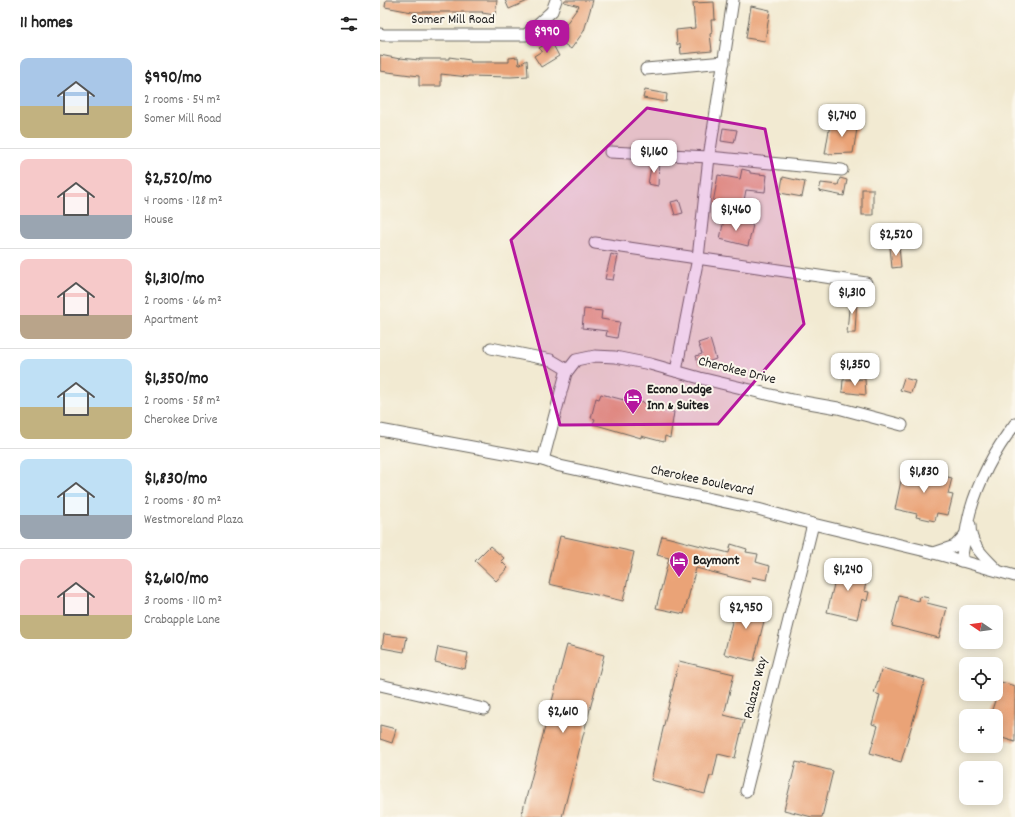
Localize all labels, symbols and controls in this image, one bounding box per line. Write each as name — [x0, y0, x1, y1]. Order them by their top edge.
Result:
street label: Somer Mill Road — [411, 10, 495, 30]
text: 11 homes — [20, 12, 73, 36]
icon: filters — [338, 13, 360, 35]
pin: $990 — [523, 20, 571, 54]
text: $990 — [534, 23, 560, 42]
text: $990/mo — [144, 67, 202, 91]
icon: home — [52, 74, 100, 122]
text: 2 rooms · 54 m² — [144, 91, 220, 110]
pin: $1,740 — [809, 104, 875, 138]
text: $1,740 — [827, 107, 857, 126]
text: Somer Mill Road — [144, 110, 221, 129]
pin: $1,160 — [621, 140, 687, 174]
text: $1,160 — [640, 143, 668, 162]
text: $2,520/mo — [144, 168, 212, 192]
icon: home — [52, 175, 100, 223]
text: 4 rooms · 128 m² — [144, 192, 222, 211]
pin: $1,460 — [703, 198, 769, 232]
text: $1,460 — [721, 201, 751, 220]
text: House — [144, 211, 173, 230]
pin: $2,520 — [863, 223, 929, 257]
text: $2,520 — [879, 226, 913, 245]
text: $1,310/mo — [144, 268, 204, 292]
icon: home — [52, 275, 100, 323]
pin: $1,310 — [819, 281, 885, 315]
text: $1,310 — [838, 284, 866, 303]
text: 2 rooms · 66 m² — [144, 292, 222, 311]
text: Apartment — [144, 311, 198, 330]
street label: Cherokee Drive — [696, 352, 778, 390]
pin: $1,350 — [822, 353, 888, 387]
text: $1,350 — [840, 356, 870, 375]
text: $1,350/mo — [144, 368, 208, 392]
icon: home — [52, 375, 100, 423]
place label: Econo Lodge Inn & Suites — [647, 380, 712, 416]
hotel icon: Econo Lodge Inn & Suites — [622, 387, 644, 415]
text: 2 rooms · 58 m² — [144, 392, 220, 411]
text: Cherokee Drive — [144, 411, 218, 430]
street label: Cherokee Boulevard — [649, 460, 755, 502]
pin: $1,830 — [891, 460, 957, 494]
text: $1,830 — [909, 463, 939, 482]
text: $1,830/mo — [144, 468, 207, 492]
icon: home — [52, 475, 100, 523]
text: 2 rooms · 80 m² — [144, 492, 221, 511]
text: Westmoreland Plaza — [144, 511, 243, 530]
hotel icon: Baymont — [668, 550, 690, 578]
place label: Baymont — [693, 551, 740, 571]
pin: $1,240 — [815, 558, 881, 592]
text: $1,240 — [833, 561, 863, 580]
text: $2,610/mo — [144, 568, 209, 592]
icon: home — [52, 575, 100, 623]
text: 3 rooms · 110 m² — [144, 592, 222, 611]
pin: $2,950 — [713, 596, 779, 630]
text: $2,950 — [729, 599, 763, 618]
north arrow — [959, 605, 1003, 649]
map controls — [959, 605, 1003, 805]
text: Crabapple Lane — [144, 611, 220, 630]
street label: Palazzo Way — [739, 655, 773, 721]
button: locate — [959, 657, 1003, 701]
pin: $2,610 — [530, 700, 596, 734]
text: $2,610 — [547, 703, 579, 722]
button: + — [959, 709, 1003, 753]
button: − — [959, 761, 1003, 805]

